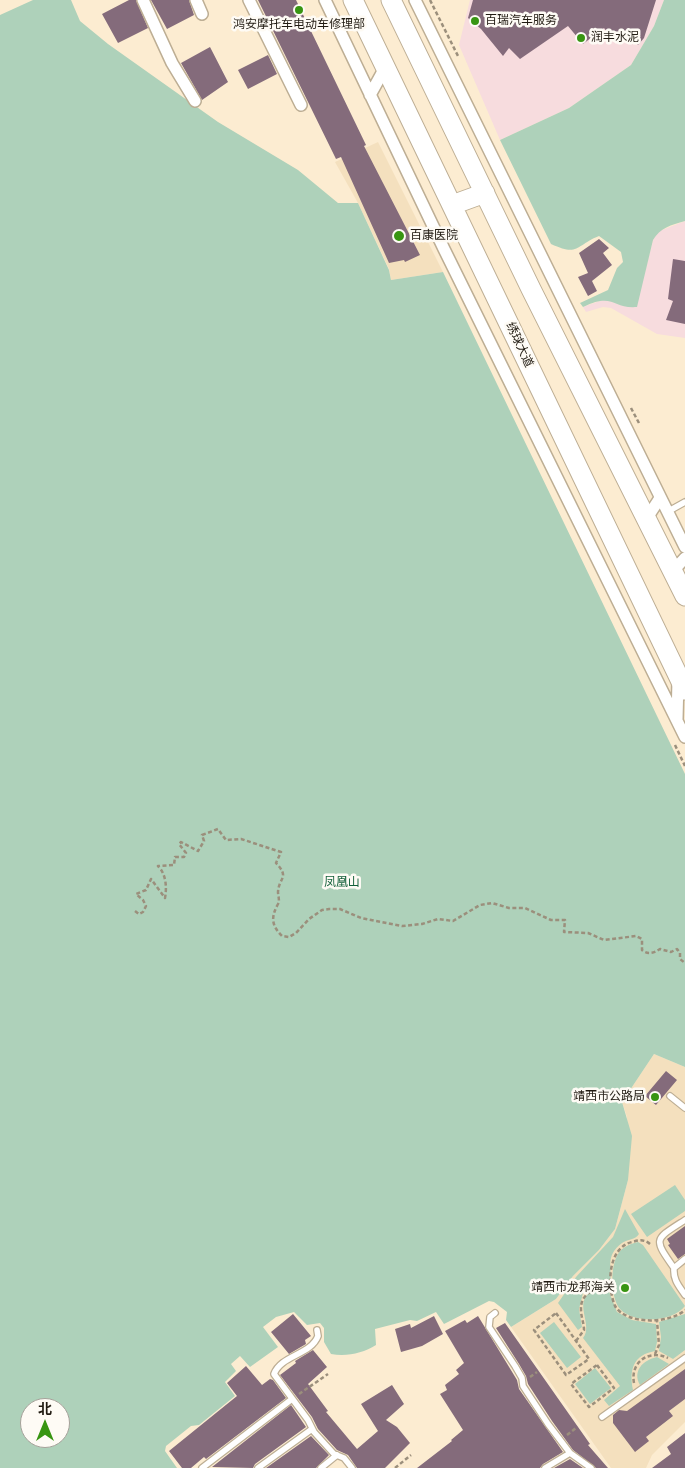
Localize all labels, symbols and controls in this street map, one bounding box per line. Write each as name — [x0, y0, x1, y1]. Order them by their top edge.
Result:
marker: 鸿安摩托车电动车修理部 — [293, 4, 305, 16]
place label: 百瑞汽车服务 — [485, 14, 557, 28]
marker: 百瑞汽车服务 — [469, 15, 481, 27]
place label: 鸿安摩托车电动车修理部 — [233, 18, 365, 32]
place label: 润丰水泥 — [591, 31, 639, 45]
marker: 润丰水泥 — [575, 32, 587, 44]
marker: 百康医院 — [392, 229, 406, 243]
place label: 百康医院 — [410, 229, 458, 243]
street label: 绣球大道 — [502, 320, 536, 370]
park label: 凤凰山 — [324, 876, 360, 890]
place label: 靖西市公路局 — [573, 1090, 645, 1104]
marker: 靖西市公路局 — [649, 1091, 661, 1103]
place label: 靖西市龙邦海关 — [531, 1281, 615, 1295]
marker: 靖西市龙邦海关 — [619, 1282, 631, 1294]
north arrow — [20, 1398, 70, 1448]
text: 北 — [38, 1399, 52, 1419]

